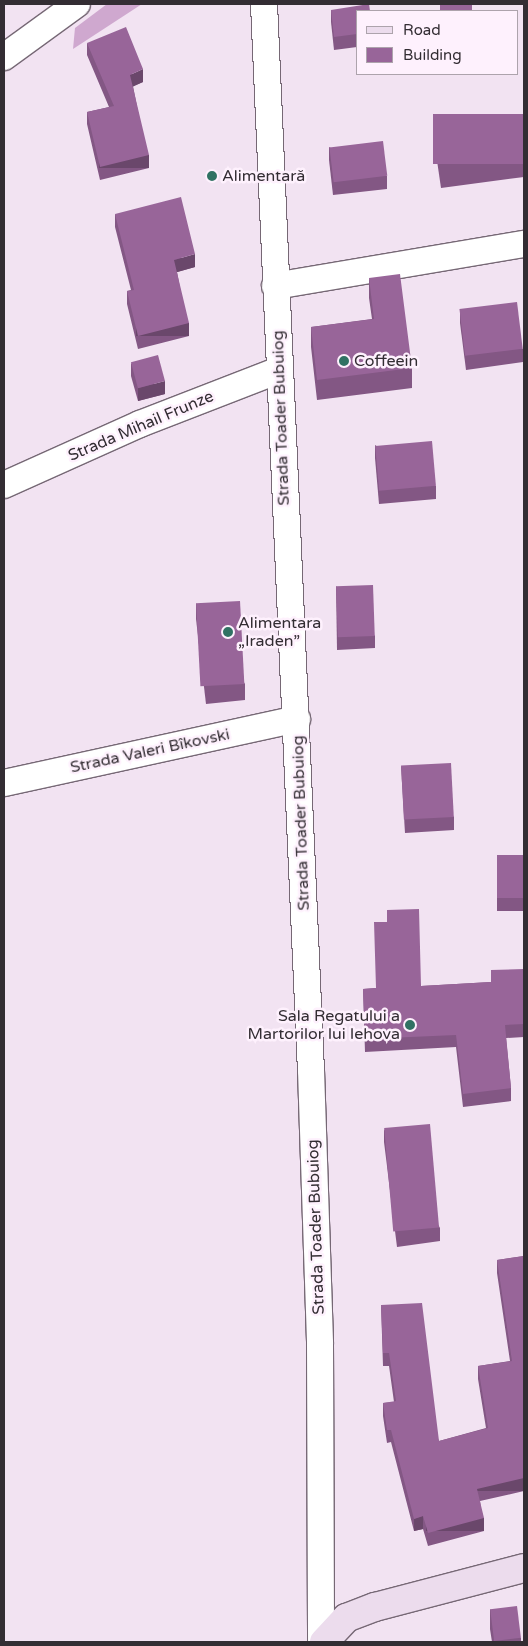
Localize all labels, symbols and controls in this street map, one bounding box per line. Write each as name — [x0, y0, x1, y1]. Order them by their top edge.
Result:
legend — [356, 10, 518, 75]
text: Road — [403, 21, 441, 39]
text: Building — [403, 46, 462, 64]
place label: Alimentară — [222, 166, 305, 186]
marker: Alimentară — [206, 170, 218, 182]
street label: Strada Toader Bubuiog — [268, 330, 294, 506]
place label: Coffeein — [354, 351, 418, 371]
marker: Coffeein — [338, 355, 350, 367]
street label: Strada Mihail Frunze — [65, 387, 217, 465]
place label: Alimentara „Iraden” — [238, 613, 321, 651]
marker: Alimentara „Iraden” — [222, 626, 234, 638]
street label: Strada Valeri Bîkovski — [69, 725, 231, 777]
street label: Strada Toader Bubuiog — [288, 735, 314, 911]
place label: Sala Regatului a Martorilor lui Iehova — [248, 1006, 400, 1044]
marker: Sala Regatului a Martorilor lui Iehova — [404, 1019, 416, 1031]
street label: Strada Toader Bubuiog — [303, 1139, 329, 1315]

